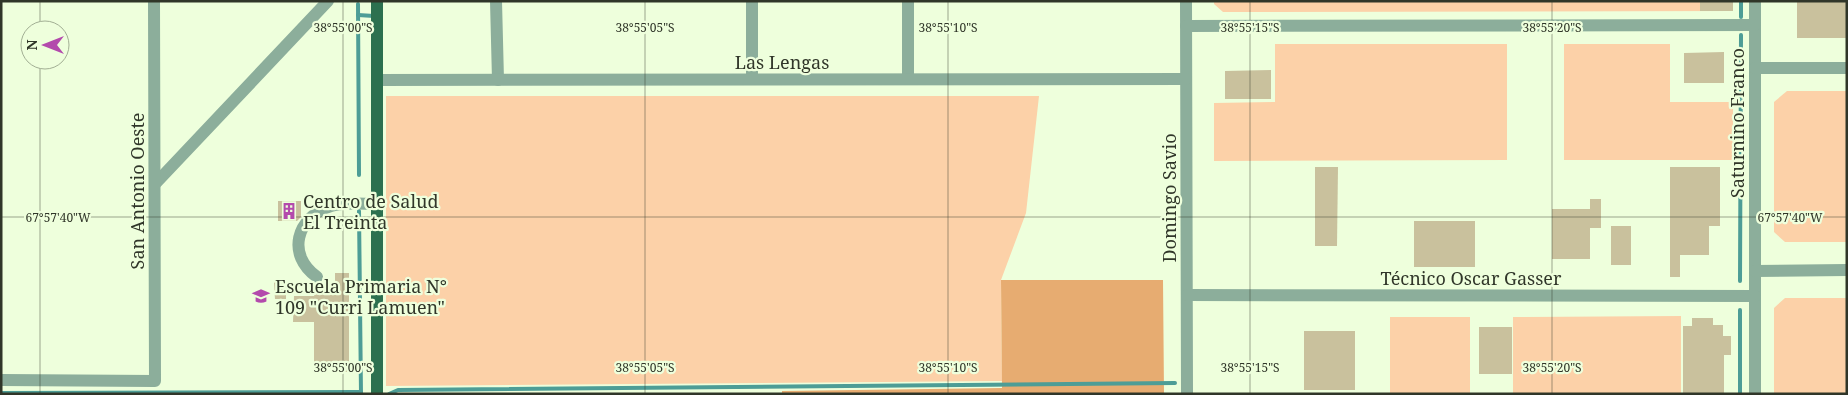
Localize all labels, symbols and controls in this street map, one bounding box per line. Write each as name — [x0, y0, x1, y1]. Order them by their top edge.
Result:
text: 38°55'00"S — [313, 19, 373, 36]
text: 38°55'05"S — [615, 19, 675, 36]
text: 38°55'10"S — [918, 19, 978, 36]
text: 38°55'15"S — [1220, 19, 1280, 36]
text: 38°55'20"S — [1522, 19, 1582, 36]
north arrow — [20, 20, 70, 70]
text: N — [22, 39, 41, 51]
street label: Saturnino Franco — [1725, 48, 1749, 198]
street label: Las Lengas — [735, 50, 829, 74]
street label: San Antonio Oeste — [125, 113, 149, 269]
street label: Domingo Savio — [1157, 133, 1181, 263]
place label: Centro de Salud El Treinta — [303, 189, 439, 234]
building icon: Centro de Salud El Treinta — [279, 201, 299, 221]
text: 67°57'40"W — [25, 209, 91, 226]
text: 67°57'40"W — [1757, 209, 1823, 226]
street label: Técnico Oscar Gasser — [1381, 266, 1562, 290]
place label: Escuela Primaria N° 109 "Curri Lamuen" — [275, 274, 447, 319]
school or university icon: Escuela Primaria N° 109 "Curri Lamuen" — [251, 286, 271, 306]
text: 38°55'00"S — [313, 359, 373, 376]
text: 38°55'05"S — [615, 359, 675, 376]
text: 38°55'10"S — [918, 359, 978, 376]
text: 38°55'15"S — [1220, 359, 1280, 376]
text: 38°55'20"S — [1522, 359, 1582, 376]

